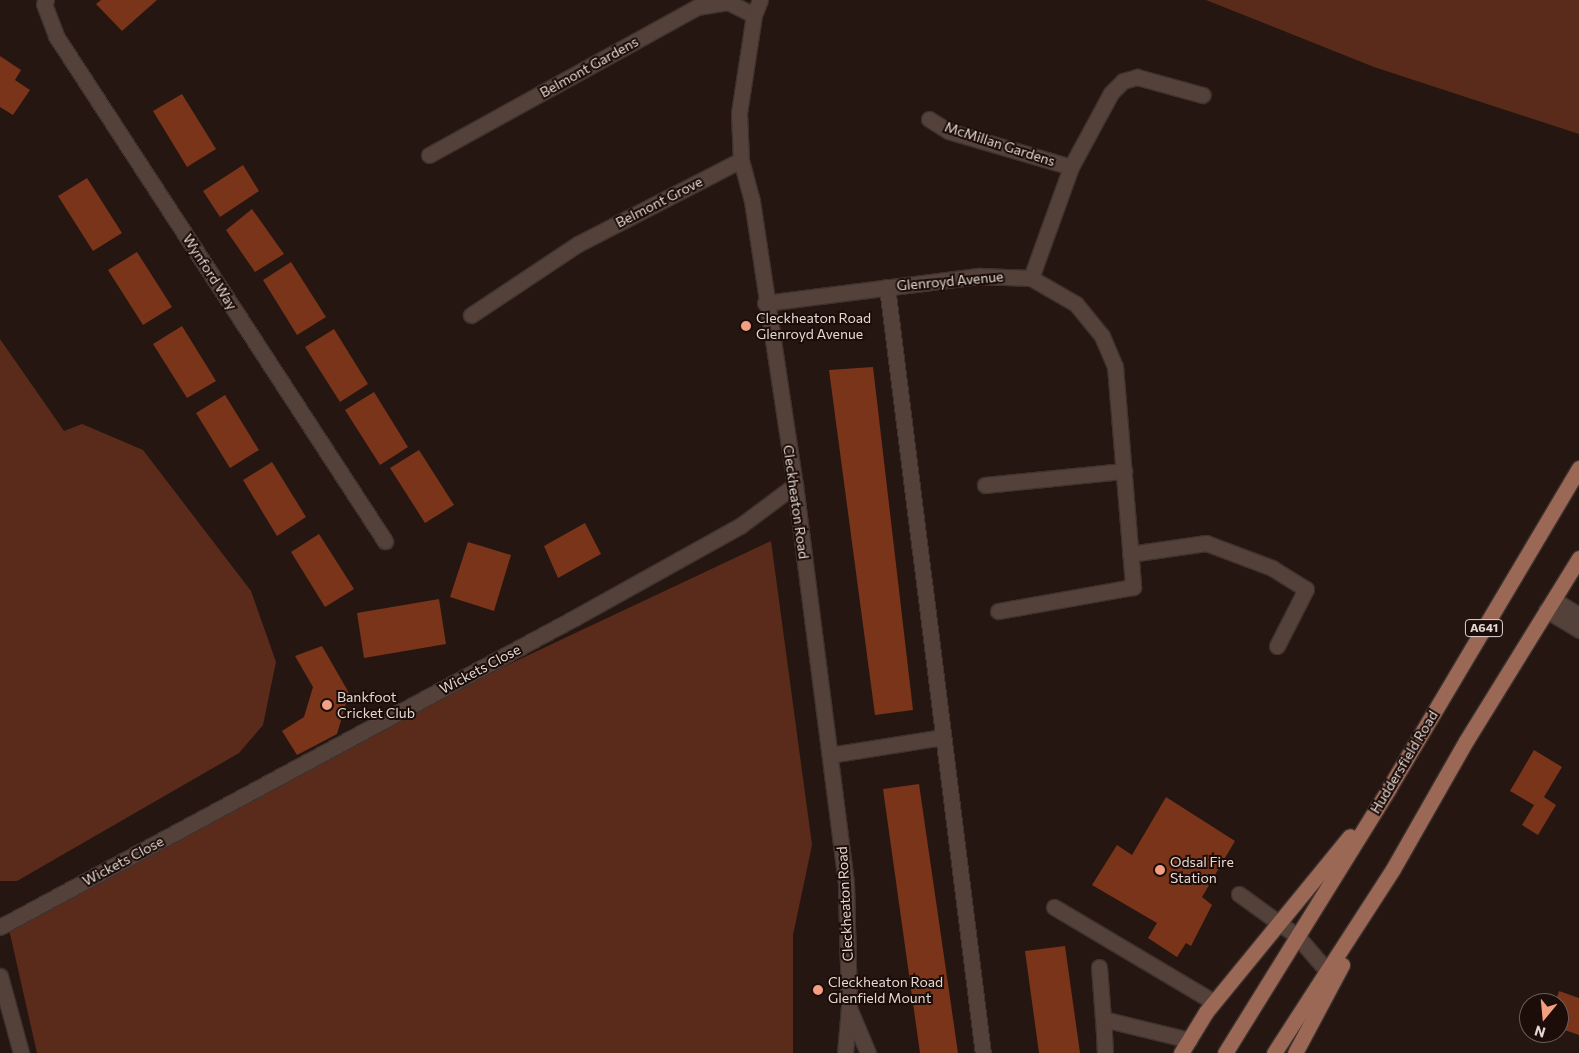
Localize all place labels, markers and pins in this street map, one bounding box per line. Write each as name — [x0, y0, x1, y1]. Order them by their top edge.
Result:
place label: Cleckheaton Road Glenroyd Avenue — [756, 310, 871, 342]
marker: Cleckheaton Road Glenroyd Avenue — [740, 320, 752, 332]
place label: Bankfoot Cricket Club — [337, 689, 415, 722]
marker: Bankfoot Cricket Club — [321, 699, 333, 711]
place label: Odsal Fire Station — [1170, 854, 1234, 886]
marker: Odsal Fire Station — [1154, 864, 1166, 876]
place label: Cleckheaton Road Glenfield Mount — [828, 974, 943, 1006]
marker: Cleckheaton Road Glenfield Mount — [812, 984, 824, 996]

